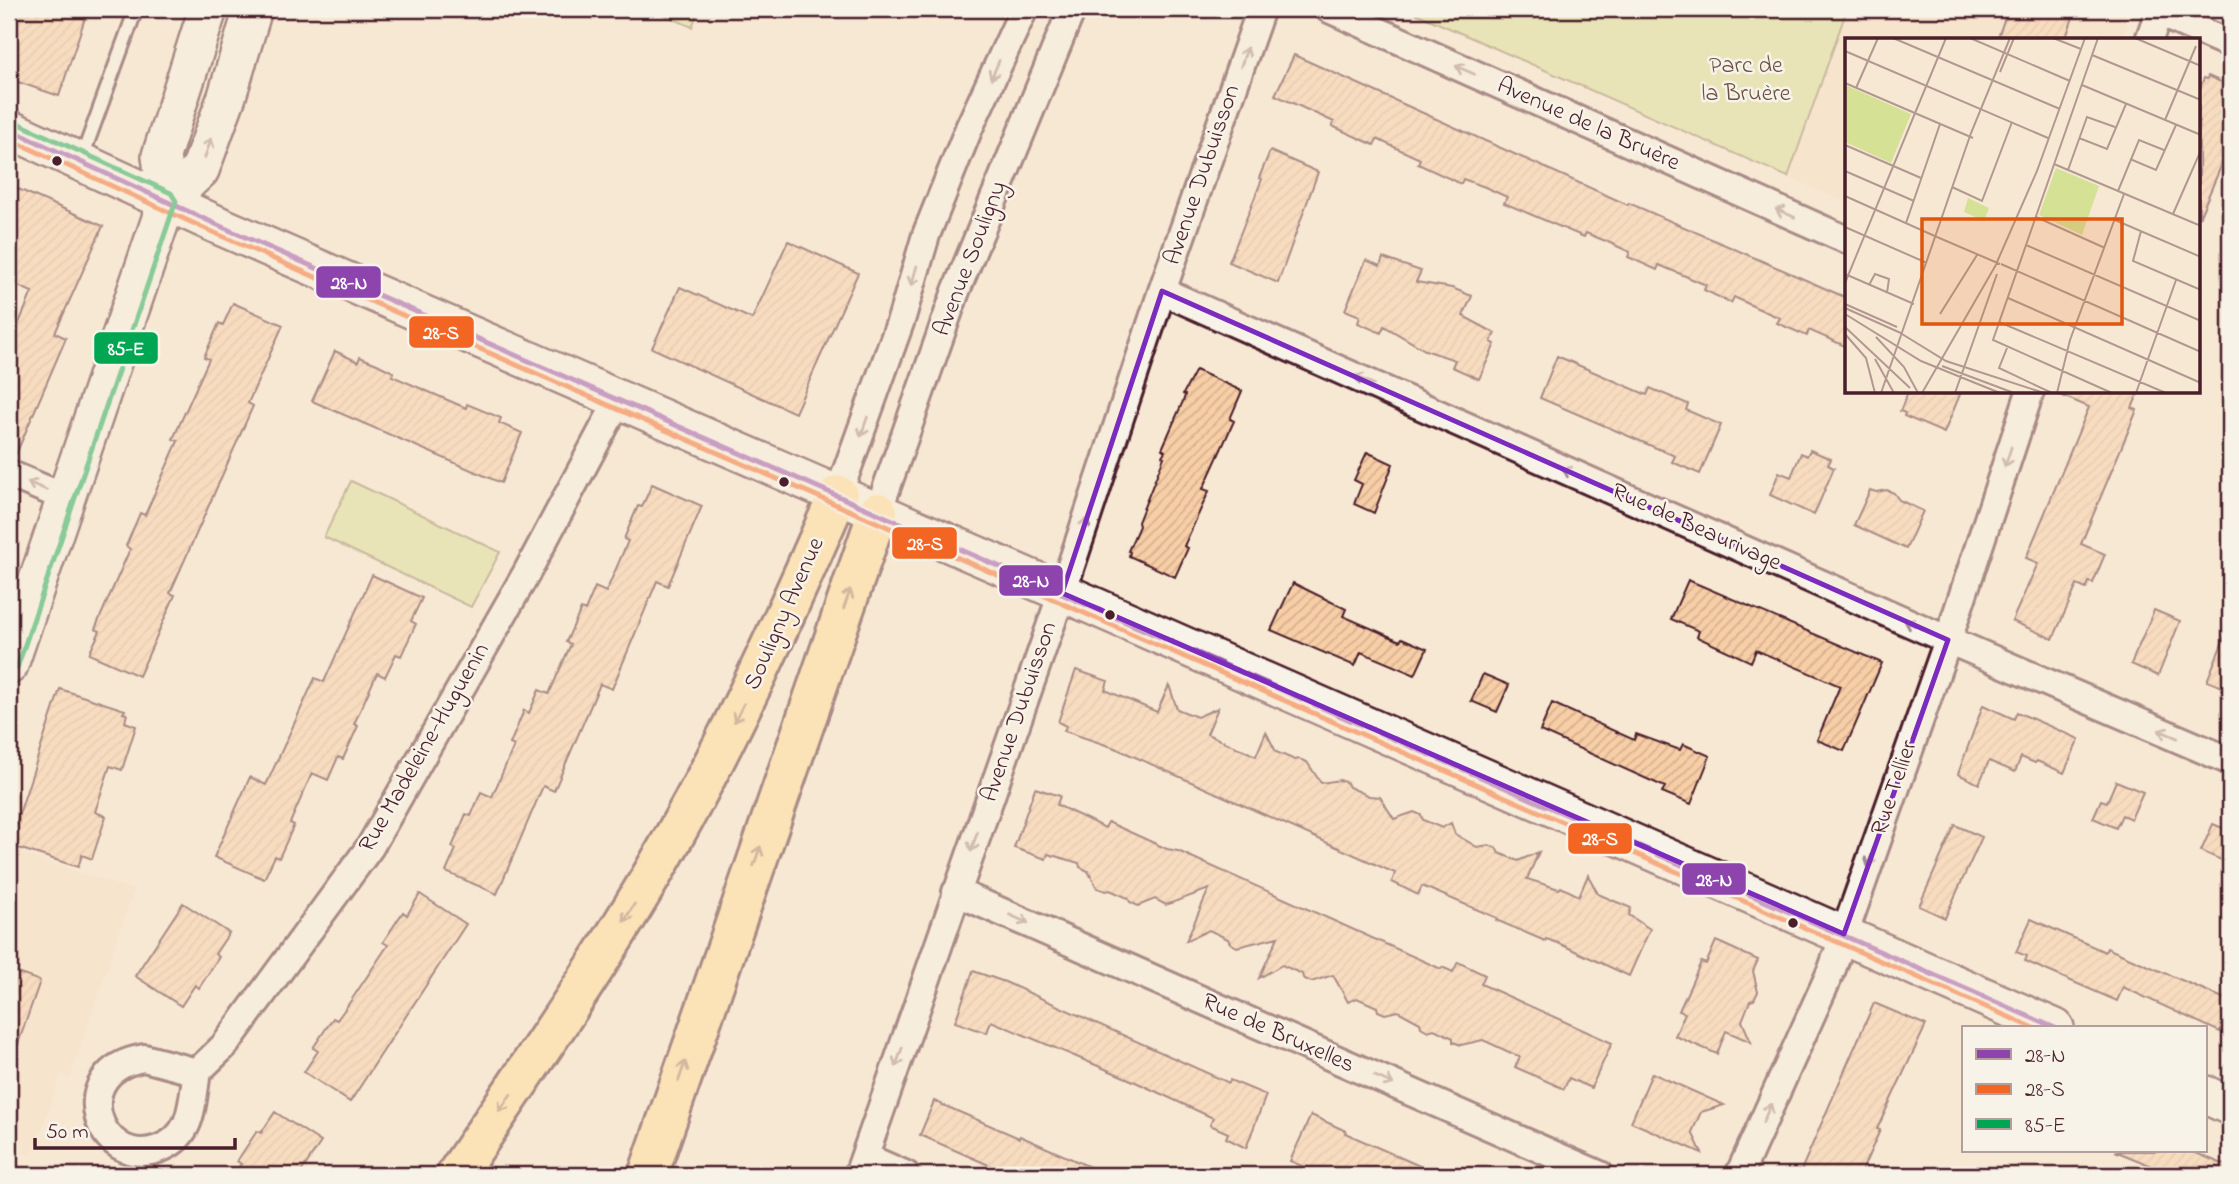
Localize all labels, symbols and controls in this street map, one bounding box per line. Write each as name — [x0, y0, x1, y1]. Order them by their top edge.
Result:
inset map — [1845, 38, 2200, 394]
one-way arrow — [1239, 47, 1251, 69]
park label: Parc de la Bruère — [1701, 49, 1791, 112]
one-way arrow — [988, 59, 1001, 81]
one-way arrow — [1455, 63, 1476, 76]
street label: Avenue de la Bruère — [1491, 69, 1685, 181]
street label: Avenue Dubuisson — [1156, 80, 1250, 270]
one-way arrow — [202, 137, 215, 159]
unlabelled marker — [50, 154, 64, 168]
street label: Avenue Souligny — [925, 176, 1018, 342]
one-way arrow — [1774, 205, 1796, 218]
line badge: 28-N — [315, 265, 382, 299]
one-way arrow — [907, 265, 920, 287]
text: 28-N — [330, 271, 367, 298]
line badge: 28-S — [408, 315, 475, 349]
text: 28-S — [422, 321, 459, 348]
line badge: 85-E — [93, 331, 159, 365]
text: 85-E — [107, 337, 144, 364]
one-way arrow — [1353, 373, 1375, 386]
one-way arrow — [857, 416, 870, 438]
one-way arrow — [2001, 445, 2013, 467]
one-way arrow — [1561, 465, 1583, 478]
unlabelled marker — [777, 475, 791, 489]
street label: Rue de Beaurivage — [1605, 475, 1787, 581]
one-way arrow — [27, 479, 49, 492]
one-way arrow — [1079, 517, 1091, 539]
line badge: 28-S — [891, 526, 958, 560]
street label: Souligny Avenue — [736, 532, 835, 696]
text: 28-S — [906, 532, 943, 559]
line badge: 28-N — [998, 564, 1064, 597]
text: 28-N — [1012, 569, 1049, 596]
one-way arrow — [842, 589, 854, 611]
unlabelled marker — [1103, 608, 1117, 622]
street label: Avenue Dubuisson — [973, 617, 1067, 807]
one-way arrow — [1904, 617, 1925, 630]
street label: Rue Madeleine-Huguenin — [351, 637, 499, 859]
one-way arrow — [732, 702, 746, 723]
one-way arrow — [2157, 727, 2179, 740]
street label: Rue Tellier — [1862, 735, 1928, 840]
line badge: 28-S — [1567, 822, 1633, 855]
text: 28-S — [1581, 827, 1618, 854]
one-way arrow — [967, 830, 979, 852]
one-way arrow — [751, 845, 764, 867]
one-way arrow — [1864, 846, 1876, 868]
line badge: 28-N — [1681, 862, 1747, 896]
text: 28-N — [1695, 868, 1732, 895]
one-way arrow — [622, 902, 636, 922]
one-way arrow — [1008, 913, 1029, 926]
unlabelled marker — [1786, 916, 1800, 930]
street label: Rue de Bruxelles — [1196, 985, 1360, 1083]
legend — [1962, 1026, 2208, 1152]
text: 28-N — [2025, 1042, 2065, 1072]
one-way arrow — [892, 1045, 904, 1067]
one-way arrow — [677, 1060, 689, 1082]
one-way arrow — [1373, 1074, 1394, 1087]
text: 28-S — [2025, 1076, 2065, 1106]
one-way arrow — [498, 1093, 512, 1112]
one-way arrow — [1761, 1103, 1774, 1124]
scale bar — [35, 1107, 234, 1151]
text: 85-E — [2025, 1112, 2066, 1142]
text: 50 m — [46, 1118, 89, 1148]

